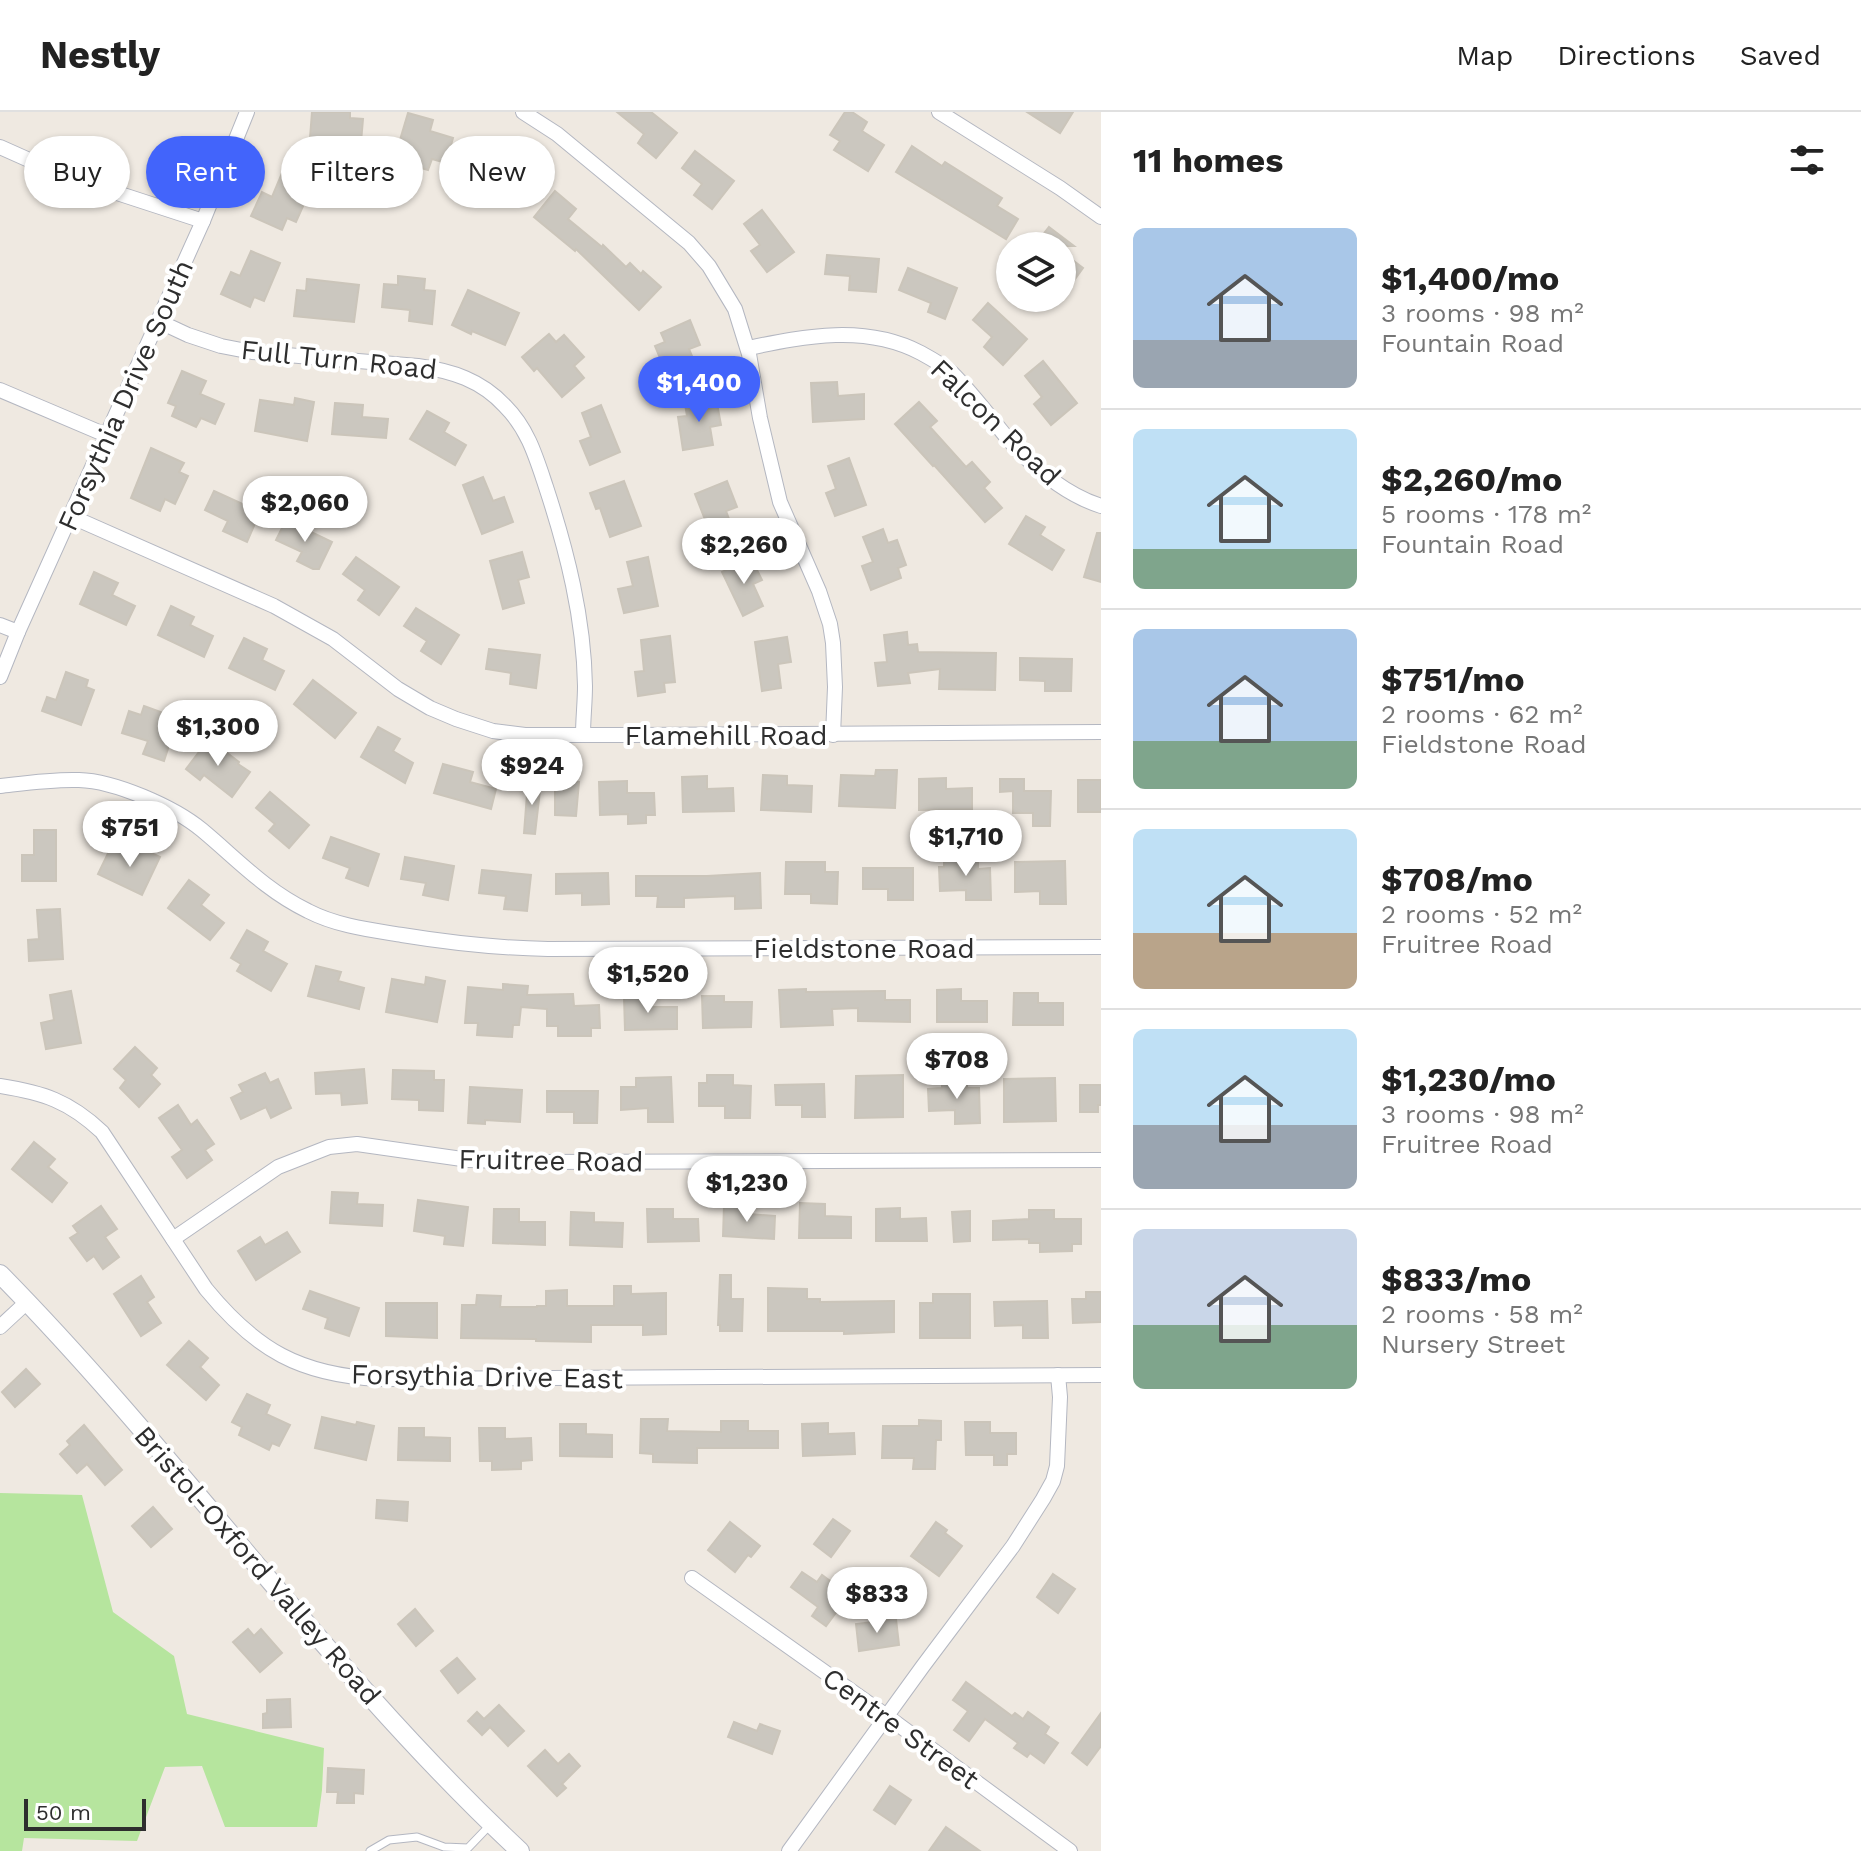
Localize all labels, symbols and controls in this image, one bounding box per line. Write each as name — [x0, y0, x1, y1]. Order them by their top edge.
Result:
text: Nestly — [40, 33, 160, 77]
text: Map — [1456, 39, 1513, 72]
text: Directions — [1557, 39, 1696, 72]
text: Saved — [1740, 39, 1821, 72]
chip: Buy — [24, 136, 130, 208]
chip: Rent — [146, 136, 265, 208]
chip: Filters — [281, 136, 423, 208]
chip: New — [439, 136, 555, 208]
icon: filters — [1785, 138, 1829, 182]
text: 11 homes — [1133, 140, 1283, 180]
map controls — [996, 232, 1076, 312]
button: layers — [996, 232, 1076, 312]
street label: Forsythia Drive South — [51, 255, 200, 536]
text: $1,400/mo — [1381, 258, 1559, 298]
icon: home — [1197, 260, 1293, 356]
text: 3 rooms · 98 m² — [1381, 298, 1584, 328]
text: Fountain Road — [1381, 328, 1564, 358]
street label: Full Turn Road — [239, 333, 439, 386]
street label: Falcon Road — [924, 352, 1067, 493]
pin: $1,400 — [634, 356, 764, 424]
text: $1,400 — [656, 367, 742, 397]
text: $2,260/mo — [1381, 459, 1562, 499]
icon: home — [1197, 461, 1293, 557]
pin: $2,060 — [240, 476, 370, 544]
text: $2,060 — [261, 487, 349, 517]
text: 5 rooms · 178 m² — [1381, 499, 1591, 529]
pin: $2,260 — [679, 518, 809, 586]
text: $2,260 — [700, 529, 788, 559]
text: Fountain Road — [1381, 529, 1564, 559]
text: $751/mo — [1381, 659, 1525, 699]
icon: home — [1197, 661, 1293, 757]
text: 2 rooms · 62 m² — [1381, 699, 1583, 729]
pin: $1,300 — [153, 700, 283, 768]
text: $1,300 — [176, 711, 260, 741]
street label: Flamehill Road — [624, 719, 828, 752]
text: Fieldstone Road — [1381, 729, 1587, 759]
pin: $924 — [485, 739, 579, 807]
text: $924 — [500, 750, 564, 780]
pin: $751 — [83, 801, 177, 869]
pin: $1,710 — [901, 810, 1031, 878]
text: $751 — [101, 812, 159, 842]
text: $1,710 — [928, 821, 1004, 851]
text: $708/mo — [1381, 859, 1533, 899]
icon: home — [1197, 861, 1293, 957]
text: 2 rooms · 52 m² — [1381, 899, 1582, 929]
text: Fruitree Road — [1381, 929, 1553, 959]
street label: Fieldstone Road — [753, 932, 975, 965]
pin: $1,520 — [583, 947, 713, 1015]
text: $1,520 — [607, 958, 689, 988]
pin: $708 — [910, 1033, 1004, 1101]
text: $708 — [925, 1044, 989, 1074]
text: $1,230/mo — [1381, 1059, 1556, 1099]
icon: home — [1197, 1061, 1293, 1157]
text: 3 rooms · 98 m² — [1381, 1099, 1584, 1129]
text: Fruitree Road — [1381, 1129, 1553, 1159]
street label: Fruitree Road — [458, 1142, 644, 1179]
pin: $1,230 — [682, 1156, 812, 1224]
text: $1,230 — [705, 1167, 789, 1197]
text: $833/mo — [1381, 1259, 1531, 1299]
icon: home — [1197, 1261, 1293, 1357]
text: 2 rooms · 58 m² — [1381, 1299, 1583, 1329]
text: Nursery Street — [1381, 1329, 1565, 1359]
street label: Forsythia Drive East — [351, 1358, 624, 1395]
street label: Bristol-Oxford Valley Road — [128, 1419, 388, 1711]
pin: $833 — [830, 1567, 924, 1635]
text: $833 — [845, 1578, 909, 1608]
street label: Centre Street — [816, 1661, 986, 1796]
scale bar — [24, 1795, 146, 1831]
text: 50 m — [36, 1800, 91, 1825]

